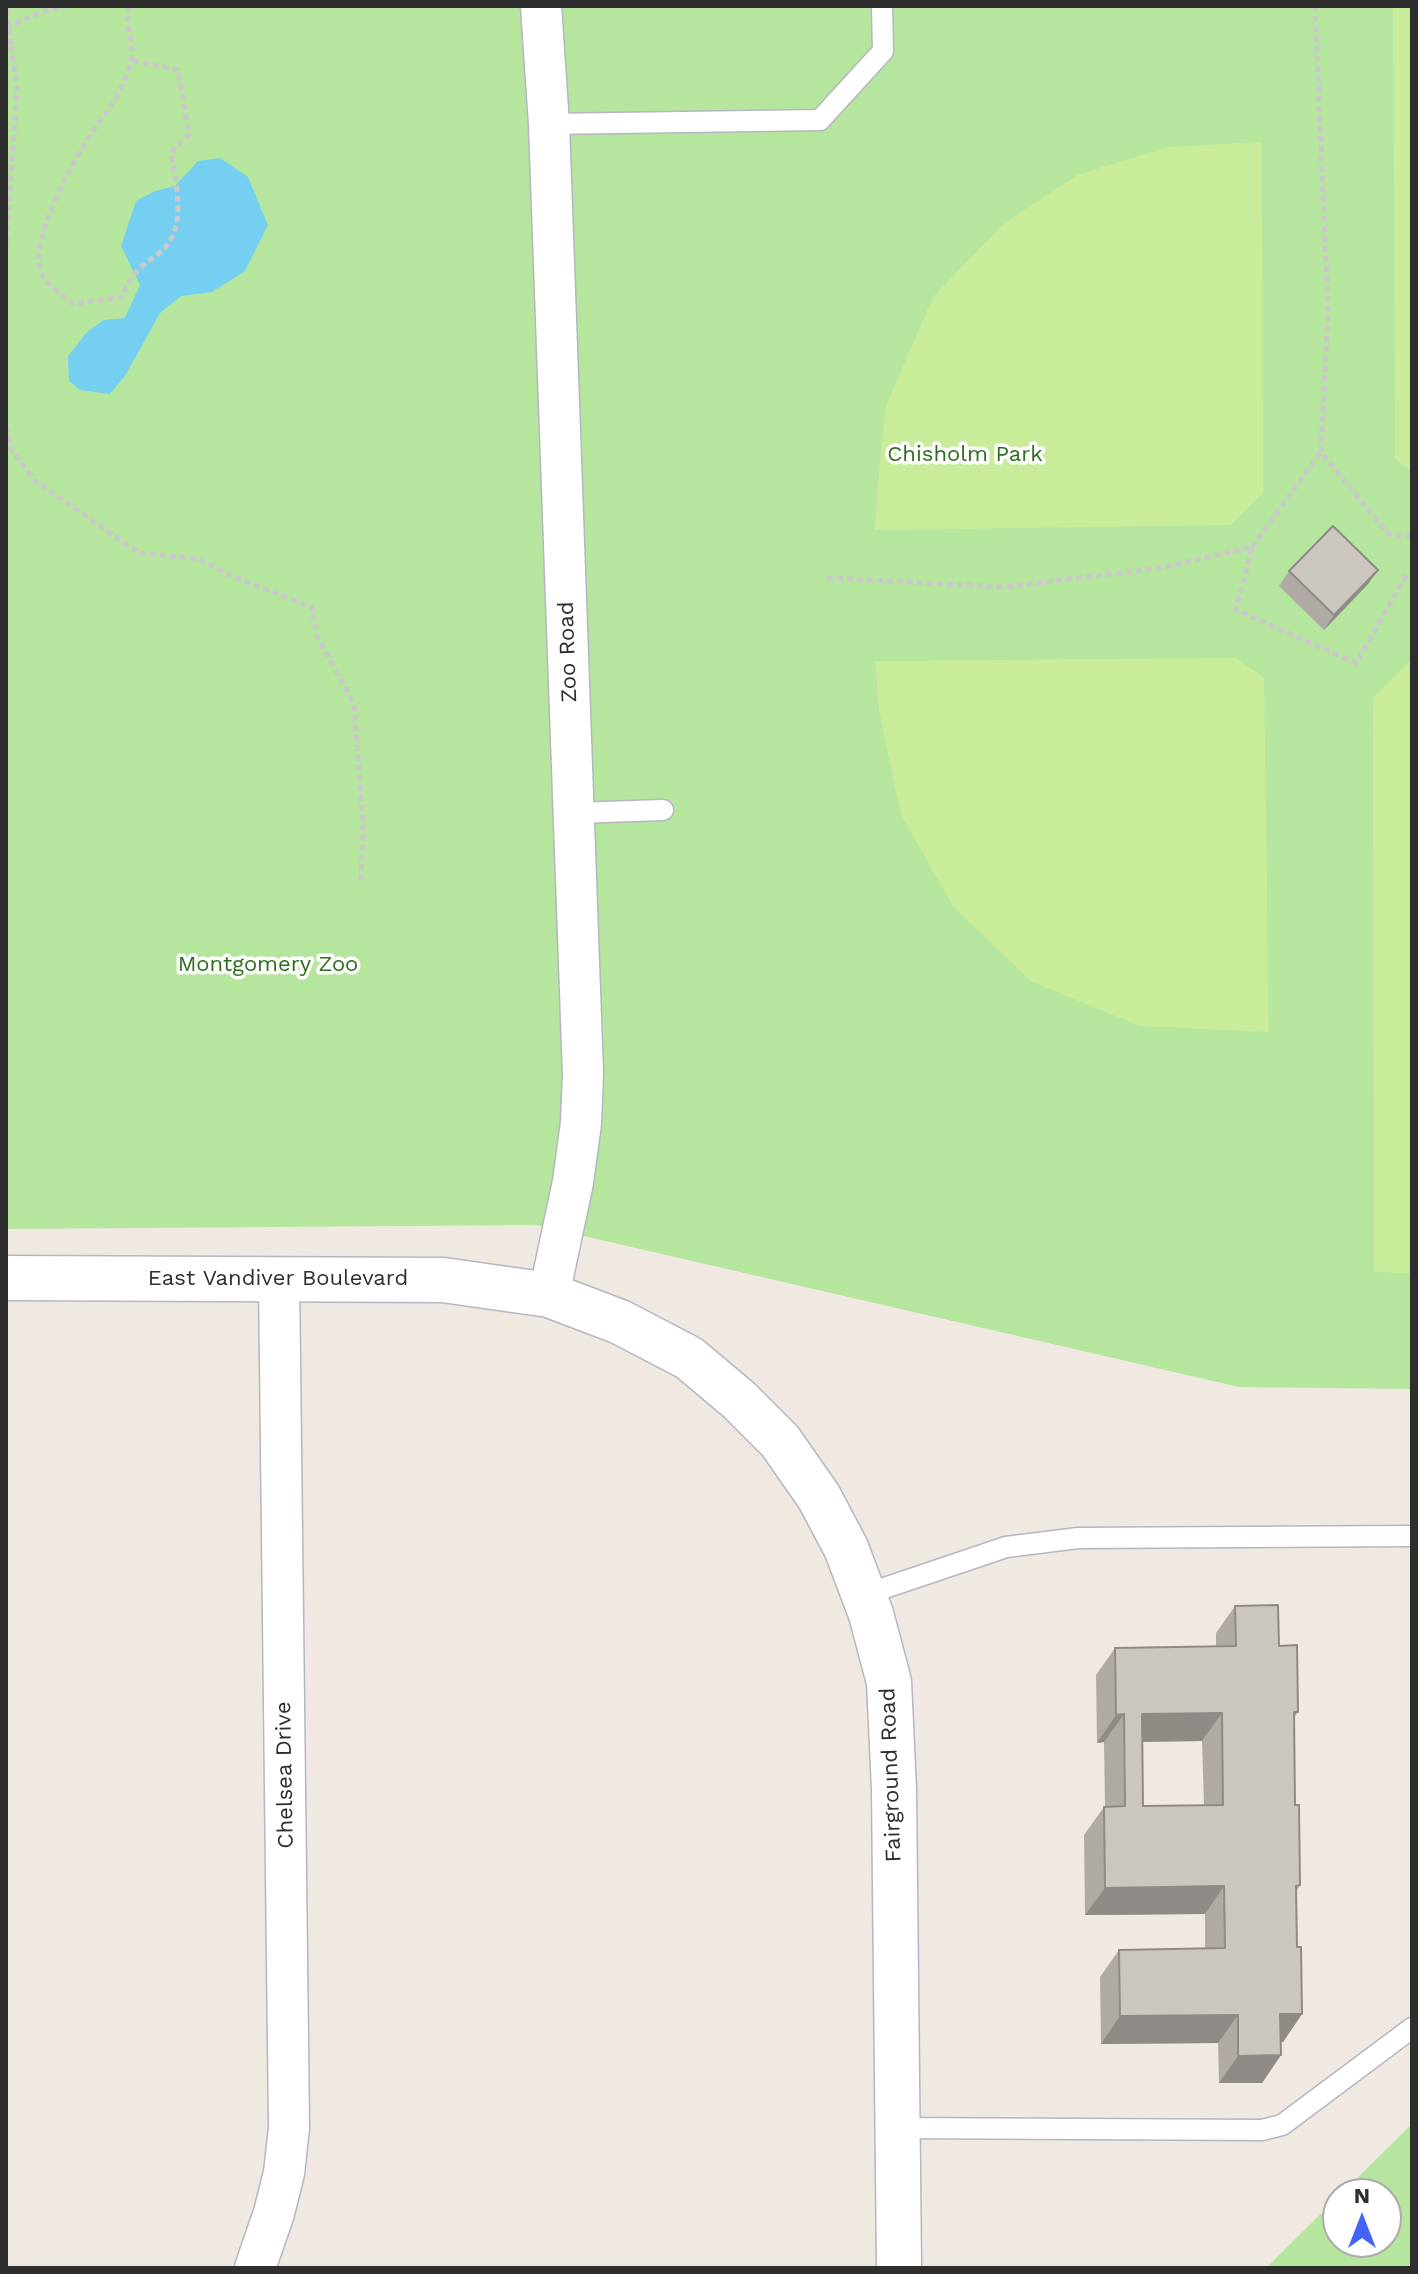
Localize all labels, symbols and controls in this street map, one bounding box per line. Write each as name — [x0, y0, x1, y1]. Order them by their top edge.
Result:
park label: Chisholm Park — [887, 442, 1043, 468]
street label: Zoo Road — [553, 601, 583, 703]
park label: Montgomery Zoo — [178, 952, 358, 978]
street label: East Vandiver Boulevard — [148, 1266, 408, 1292]
street label: Fairground Road — [875, 1687, 907, 1863]
street label: Chelsea Drive — [271, 1701, 299, 1849]
north arrow — [1322, 2178, 1402, 2258]
text: N — [1354, 2183, 1370, 2208]

